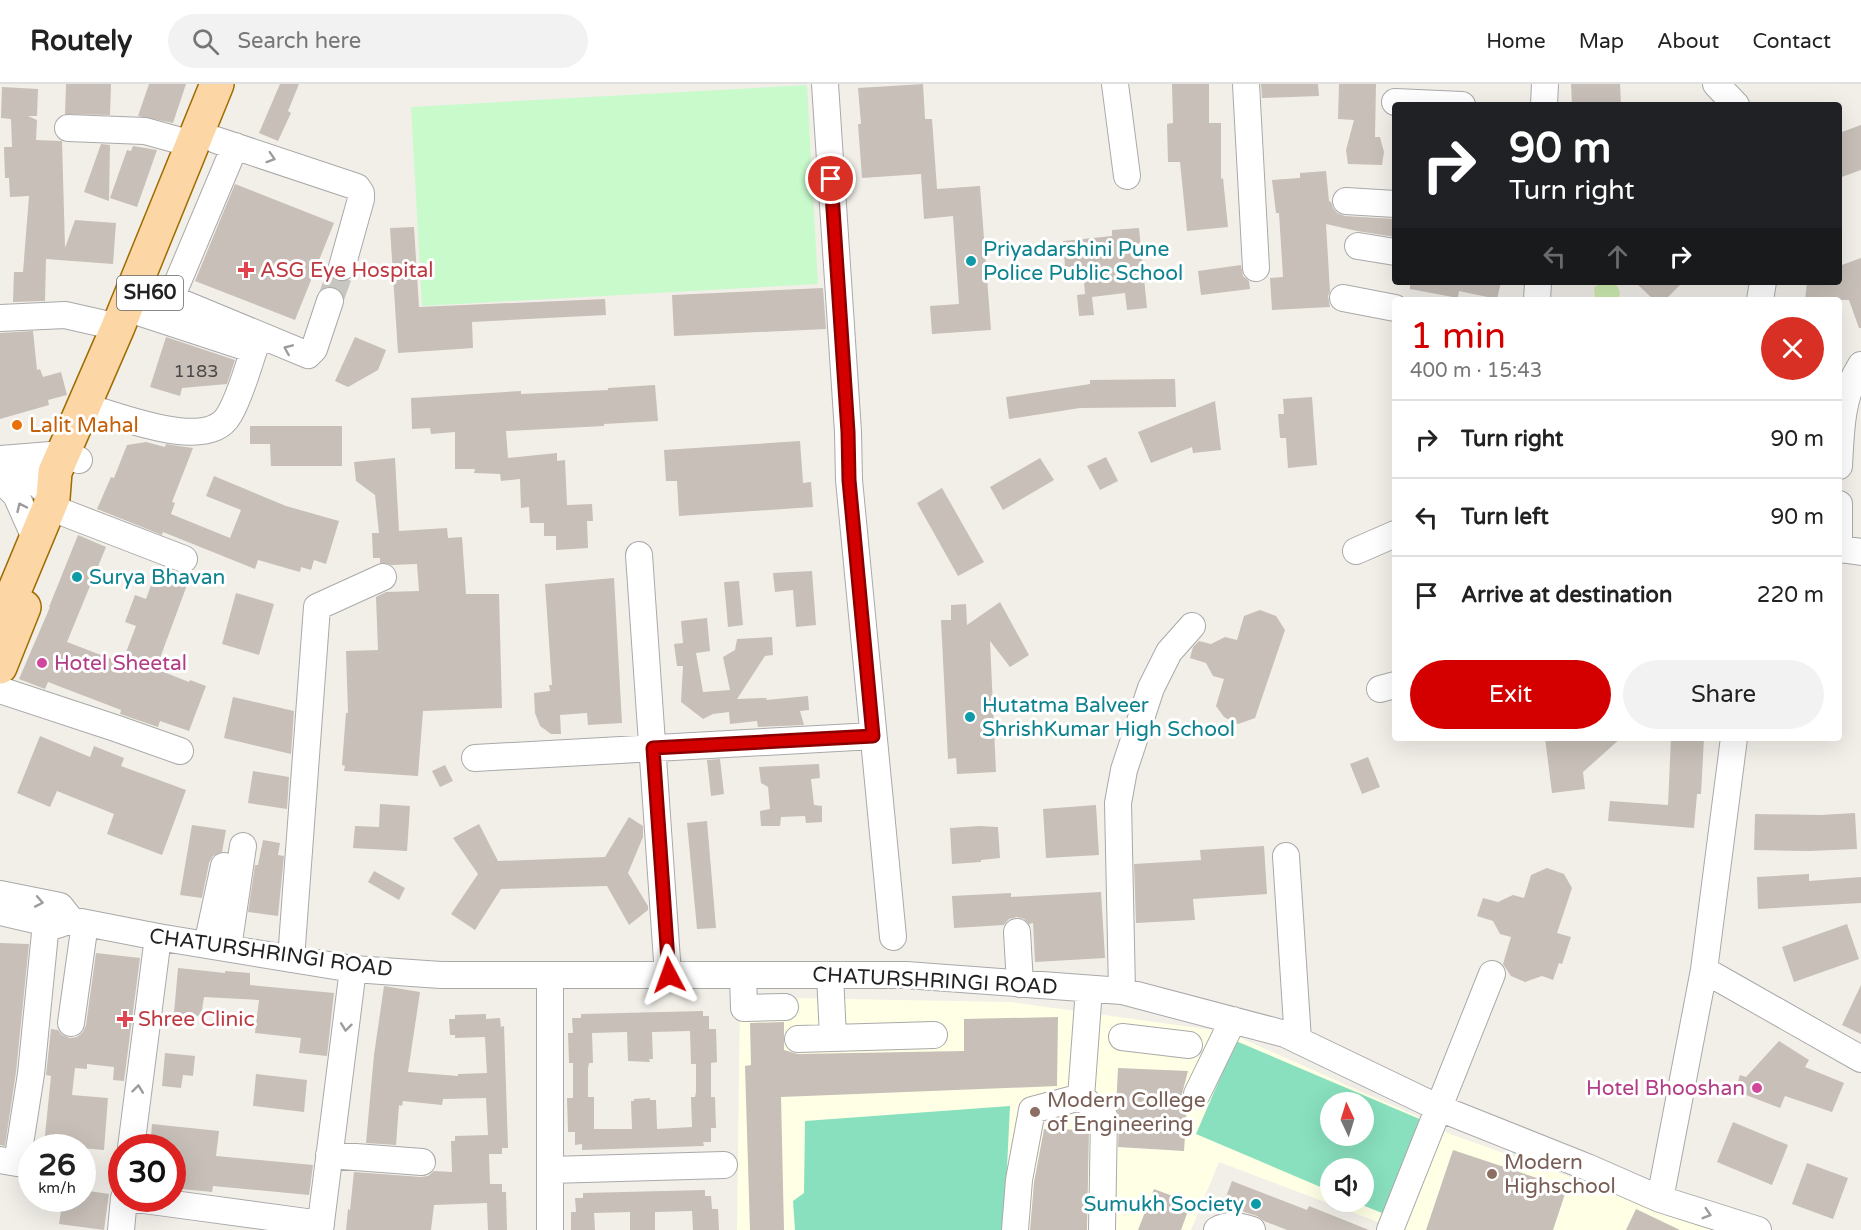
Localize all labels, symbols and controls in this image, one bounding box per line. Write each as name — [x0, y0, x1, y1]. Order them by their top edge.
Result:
search box — [168, 14, 588, 68]
text: Routely — [30, 24, 132, 58]
icon: search — [189, 25, 222, 58]
text: Search here — [237, 28, 361, 54]
text: Home — [1486, 29, 1546, 54]
text: Map — [1579, 29, 1624, 54]
text: About — [1657, 29, 1719, 54]
text: Contact — [1752, 29, 1831, 54]
text: 90 m — [1509, 123, 1611, 174]
icon: right — [1410, 126, 1488, 204]
one-way arrow — [265, 151, 276, 164]
pin — [805, 153, 856, 204]
icon: arrive — [814, 162, 847, 195]
text: Turn right — [1509, 174, 1635, 207]
place label: Priyadarshini Pune Police Public School — [983, 237, 1183, 286]
icon: left — [1538, 240, 1571, 273]
icon: ahead — [1601, 240, 1634, 273]
icon: right — [1664, 240, 1697, 273]
marker: Priyadarshini Pune Police Public School — [964, 254, 978, 268]
place label: ASG Eye Hospital — [260, 258, 433, 283]
marker: ASG Eye Hospital — [237, 261, 255, 279]
road number: SH60 — [117, 276, 183, 310]
text: 1 min — [1410, 315, 1506, 358]
button: close — [1761, 317, 1824, 380]
one-way arrow — [284, 344, 295, 356]
text: 400 m · 15:43 — [1410, 359, 1542, 383]
house number: 1183 — [173, 360, 219, 382]
place label: Lalit Mahal — [29, 413, 139, 438]
marker: Lalit Mahal — [10, 418, 24, 432]
icon: right — [1410, 423, 1443, 456]
text: Turn right — [1461, 426, 1563, 452]
text: 90 m — [1770, 426, 1824, 452]
icon: left — [1410, 501, 1443, 534]
one-way arrow — [17, 503, 29, 514]
text: Turn left — [1461, 504, 1549, 530]
text: 90 m — [1770, 504, 1824, 530]
place label: Surya Bhavan — [89, 565, 225, 590]
marker: Surya Bhavan — [70, 570, 84, 584]
icon: arrive — [1410, 579, 1443, 612]
text: Arrive at destination — [1461, 582, 1672, 608]
text: 220 m — [1757, 582, 1824, 608]
place label: Hotel Sheetal — [54, 651, 187, 676]
marker: Hotel Sheetal — [35, 656, 49, 670]
button: Exit — [1410, 660, 1611, 729]
button: Share — [1623, 660, 1824, 729]
place label: Hutatma Balveer ShrishKumar High School — [982, 693, 1235, 742]
marker: Hutatma Balveer ShrishKumar High School — [963, 710, 977, 724]
one-way arrow — [33, 895, 43, 908]
street label: CHATURSHRINGI ROAD — [148, 924, 394, 982]
position arrow — [637, 943, 701, 1007]
street label: CHATURSHRINGI ROAD — [812, 962, 1058, 1000]
place label: Shree Clinic — [138, 1007, 255, 1032]
marker: Shree Clinic — [116, 1010, 134, 1028]
one-way arrow — [340, 1023, 352, 1032]
place label: Hotel Bhooshan — [1586, 1076, 1745, 1101]
marker: Hotel Bhooshan — [1750, 1081, 1764, 1095]
one-way arrow — [132, 1085, 144, 1094]
place label: Modern College of Engineering — [1047, 1088, 1206, 1137]
north arrow — [1320, 1092, 1374, 1146]
map controls — [1320, 1092, 1374, 1212]
marker: Modern College of Engineering — [1028, 1105, 1042, 1119]
speed limit sign: 30 — [108, 1134, 186, 1212]
text: 26 — [38, 1147, 76, 1184]
place label: Modern Highschool — [1504, 1150, 1616, 1199]
button: sound — [1320, 1158, 1374, 1212]
marker: Modern Highschool — [1485, 1167, 1499, 1181]
text: km/h — [38, 1179, 76, 1197]
place label: Sumukh Society — [1084, 1192, 1244, 1217]
marker: Sumukh Society — [1249, 1197, 1263, 1211]
one-way arrow — [1701, 1207, 1712, 1219]

